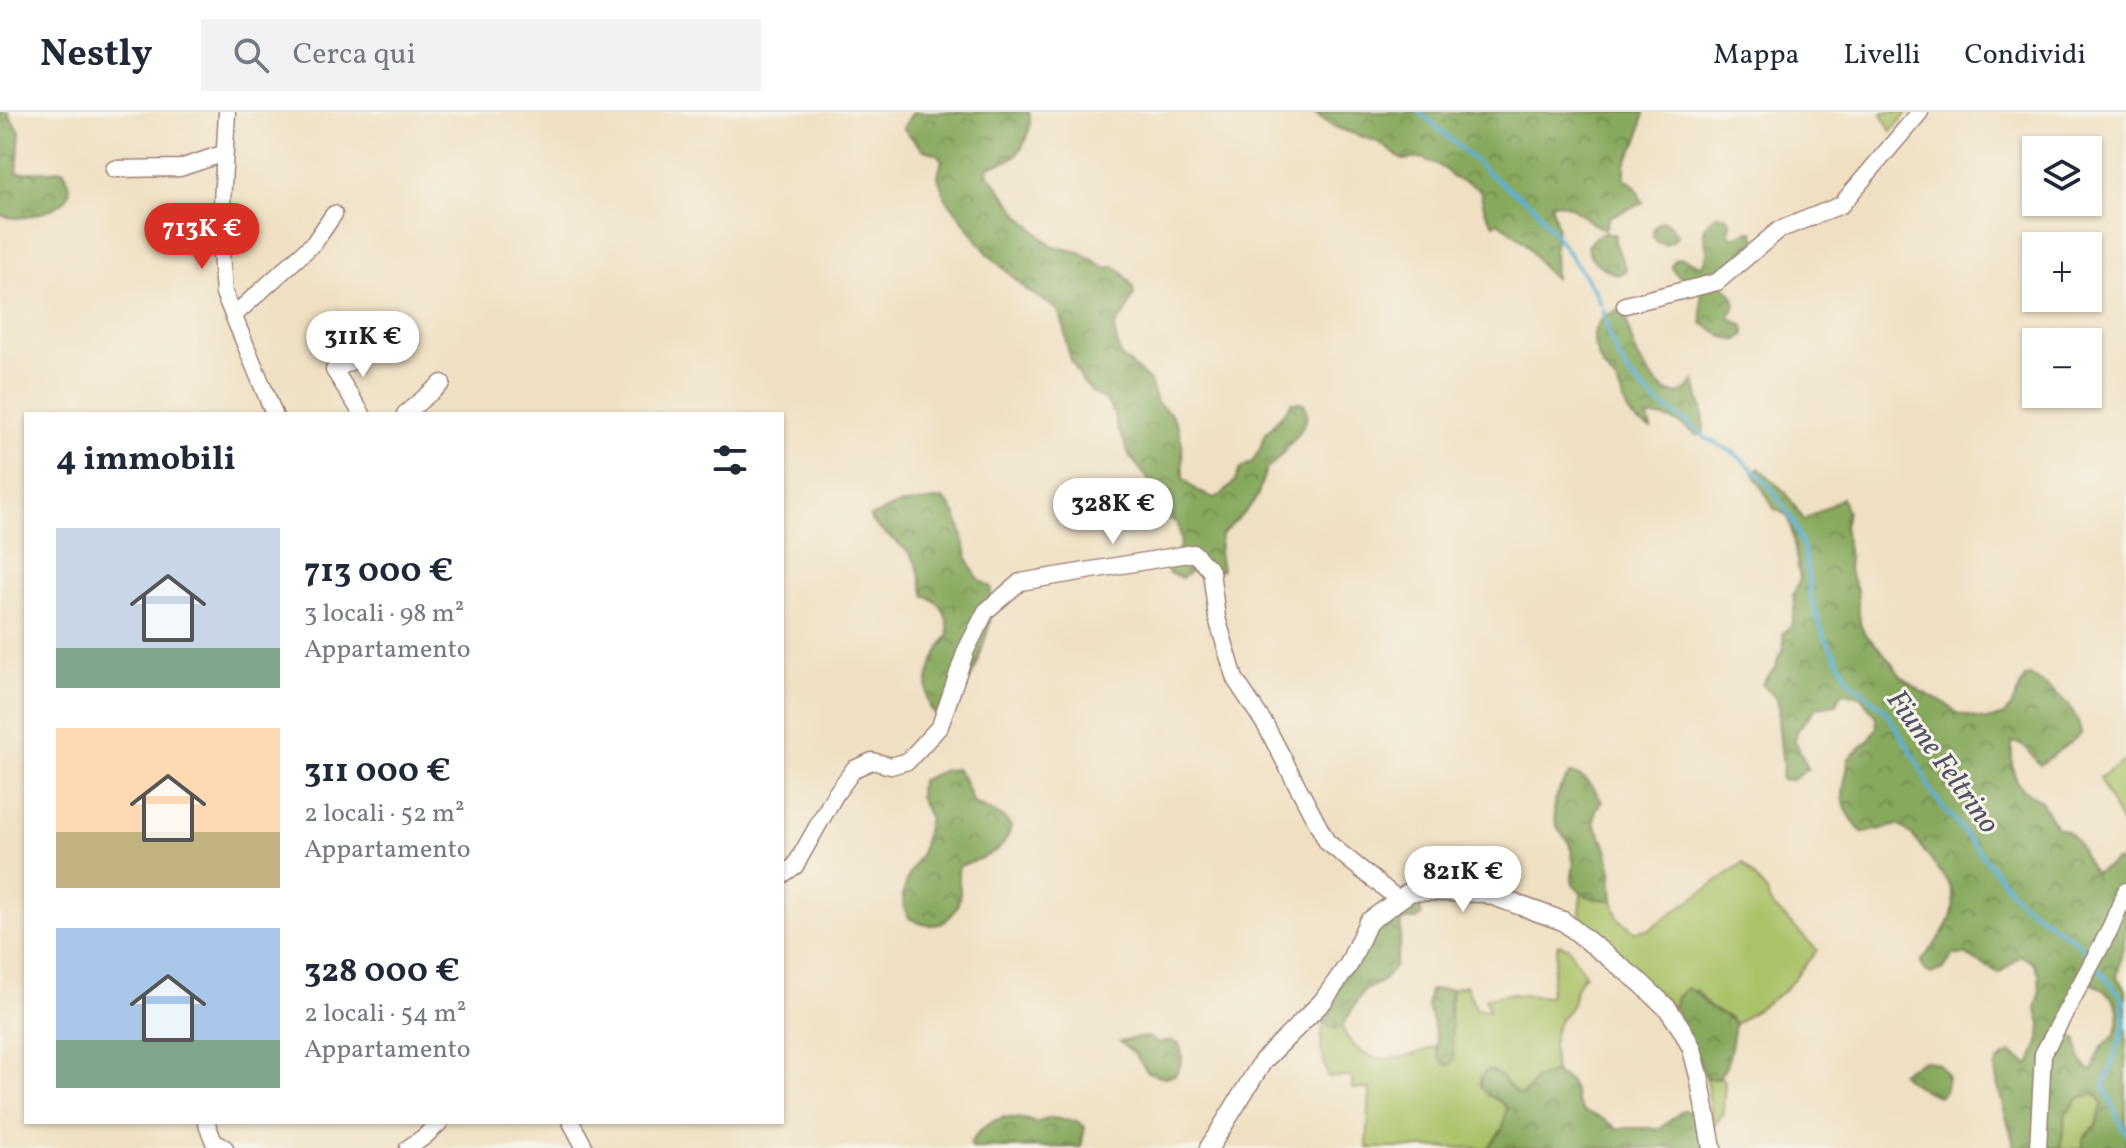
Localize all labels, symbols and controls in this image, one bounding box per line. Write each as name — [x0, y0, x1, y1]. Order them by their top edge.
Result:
search box — [201, 19, 761, 91]
text: Nestly — [40, 29, 153, 82]
icon: search — [229, 33, 273, 77]
text: Cerca qui — [293, 34, 416, 76]
text: Mappa — [1713, 36, 1799, 75]
text: Livelli — [1843, 36, 1920, 75]
text: Condividi — [1964, 36, 2086, 75]
map controls — [2022, 136, 2102, 408]
button: layers — [2022, 136, 2102, 216]
pin: 713K € — [137, 203, 267, 271]
text: 713K € — [162, 211, 242, 247]
button: + — [2022, 232, 2102, 312]
pin: 311K € — [298, 311, 428, 379]
text: 311K € — [324, 319, 402, 355]
button: − — [2022, 328, 2102, 408]
text: 4 immobili — [56, 437, 236, 484]
icon: filters — [708, 438, 752, 482]
pin: 328K € — [1048, 478, 1178, 546]
text: 328K € — [1071, 486, 1155, 522]
text: 713 000 € — [304, 549, 453, 596]
icon: home — [120, 560, 216, 656]
text: 3 locali · 98 m² — [304, 596, 464, 632]
text: Appartamento — [304, 632, 471, 668]
water label: Fiume Feltrino — [1875, 681, 2009, 843]
text: 311 000 € — [304, 749, 451, 796]
icon: home — [120, 760, 216, 856]
text: 2 locali · 52 m² — [304, 796, 465, 832]
text: Appartamento — [304, 832, 471, 868]
pin: 821K € — [1398, 846, 1528, 914]
text: 821K € — [1422, 854, 1504, 890]
text: 328 000 € — [304, 949, 460, 996]
icon: home — [120, 960, 216, 1056]
text: 2 locali · 54 m² — [304, 996, 466, 1032]
text: Appartamento — [304, 1032, 471, 1068]

